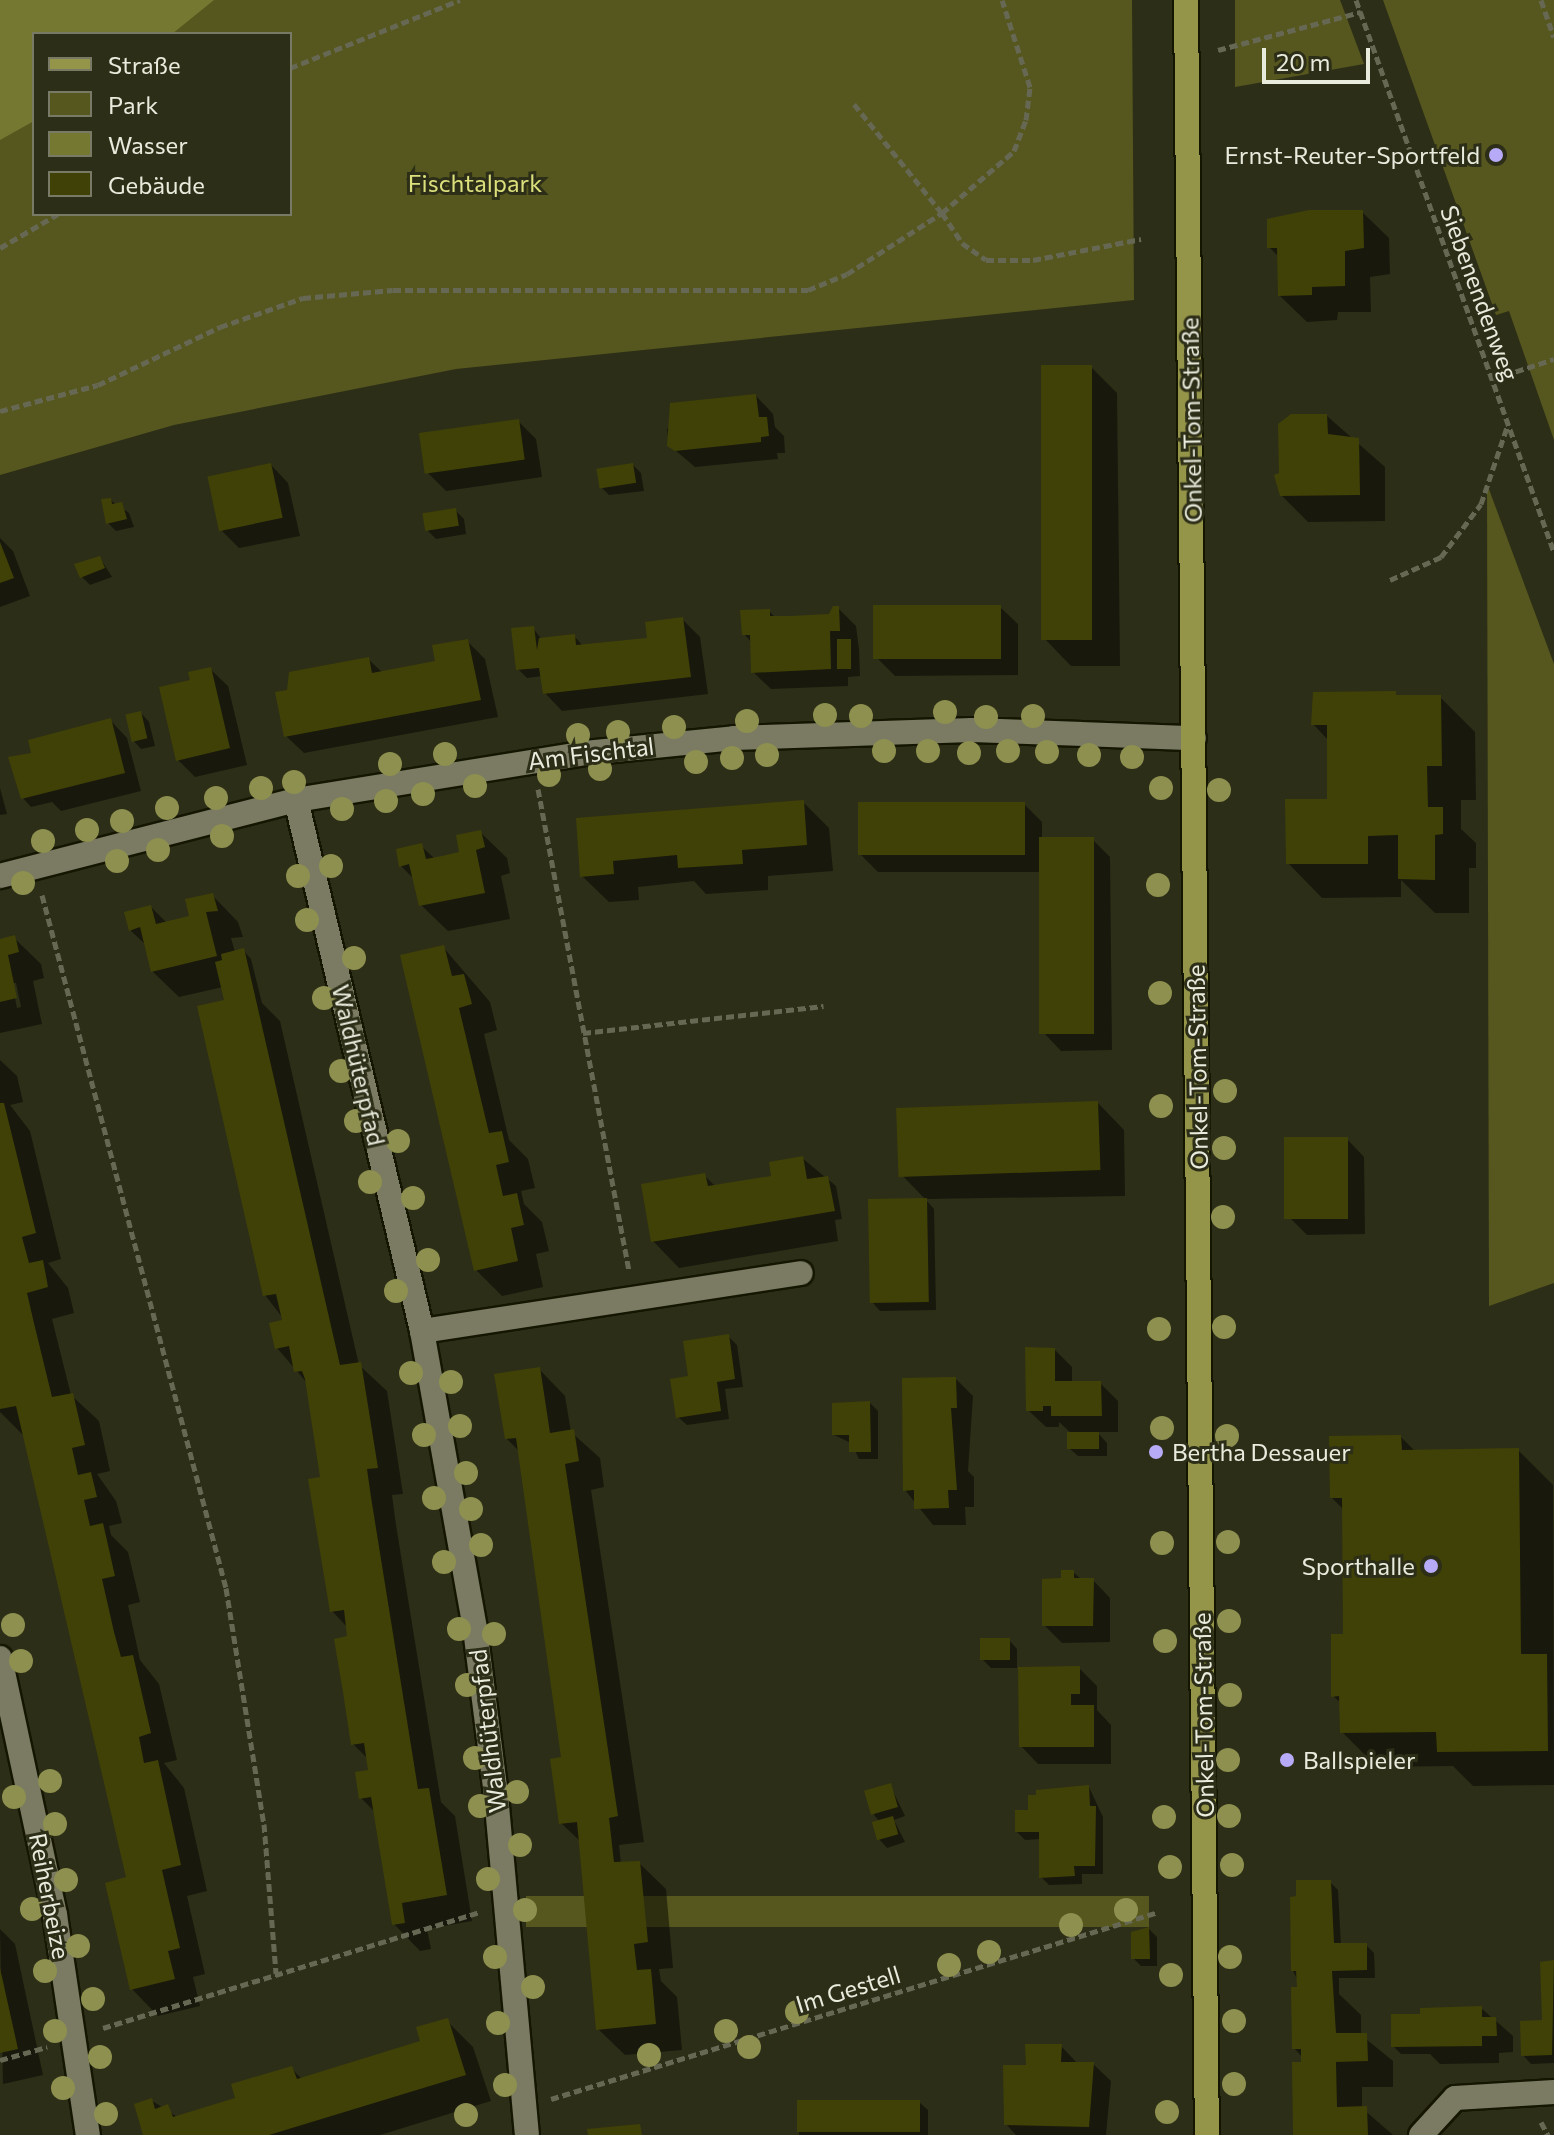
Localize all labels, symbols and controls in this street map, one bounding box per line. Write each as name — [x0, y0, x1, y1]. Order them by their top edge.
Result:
legend — [32, 32, 292, 216]
scale bar — [1266, 32, 1374, 82]
text: 20 m — [1276, 47, 1330, 76]
text: Straße — [108, 50, 181, 79]
text: Park — [108, 90, 158, 119]
text: Wasser — [108, 130, 188, 159]
place label: Ernst-Reuter-Sportfeld — [1225, 141, 1480, 169]
marker: Ernst-Reuter-Sportfeld — [1487, 146, 1505, 164]
park label: Fischtalpark — [408, 169, 542, 197]
text: Gebäude — [108, 170, 205, 199]
street label: Siebenendenweg — [1435, 201, 1525, 385]
street label: Onkel-Tom-Straße — [1175, 317, 1207, 523]
street label: Am Fischtal — [526, 731, 656, 775]
street label: Onkel-Tom-Straße — [1181, 964, 1213, 1170]
street label: Waldhüterpfad — [326, 982, 392, 1148]
place label: Bertha Dessauer — [1172, 1438, 1351, 1466]
marker: Bertha Dessauer — [1147, 1443, 1165, 1461]
place label: Sporthalle — [1302, 1552, 1415, 1580]
marker: Sporthalle — [1422, 1557, 1440, 1575]
street label: Onkel-Tom-Straße — [1187, 1612, 1219, 1818]
street label: Waldhüterpfad — [463, 1648, 511, 1814]
place label: Ballspieler — [1303, 1746, 1416, 1774]
marker: Ballspieler — [1278, 1751, 1296, 1769]
street label: Reiherbeize — [24, 1831, 76, 1961]
street label: Im Gestell — [792, 1959, 904, 2019]

